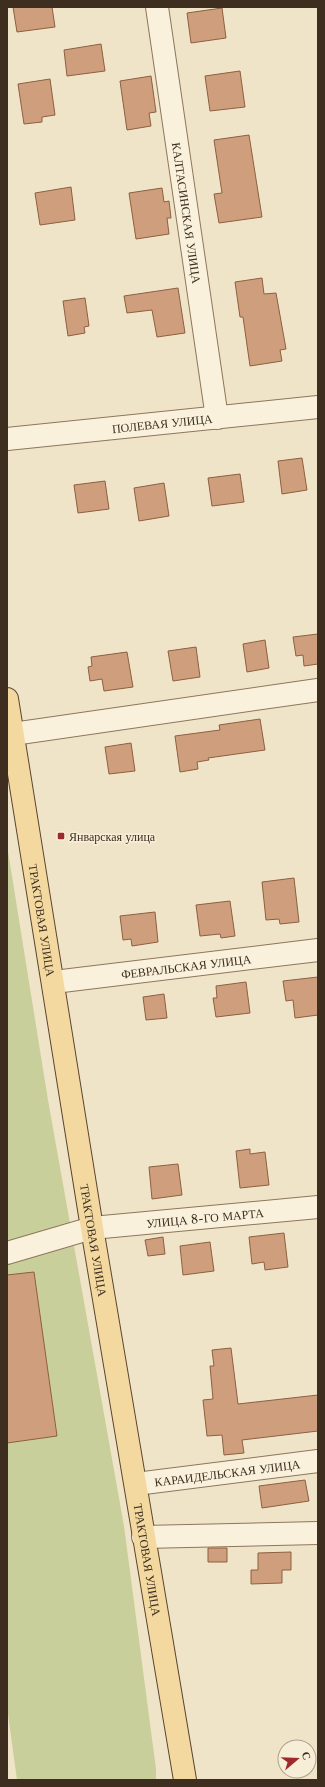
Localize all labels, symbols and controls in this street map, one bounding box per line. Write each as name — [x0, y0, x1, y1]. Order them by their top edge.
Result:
street label: КАЛТАСИНСКАЯ УЛИЦА — [169, 141, 205, 285]
street label: ПОЛЕВАЯ УЛИЦА — [111, 410, 213, 436]
place label: Январская улица — [69, 829, 156, 844]
marker: Январская улица — [56, 831, 66, 841]
street label: ТРАКТОВАЯ УЛИЦА — [26, 863, 59, 978]
street label: ФЕВРАЛЬСКАЯ УЛИЦА — [120, 951, 252, 981]
street label: ТРАКТОВАЯ УЛИЦА — [78, 1183, 111, 1298]
street label: УЛИЦА 8-ГО МАРТА — [145, 1205, 265, 1230]
street label: КАРАИДЕЛЬСКАЯ УЛИЦА — [154, 1456, 301, 1489]
street label: ТРАКТОВАЯ УЛИЦА — [131, 1502, 165, 1617]
north arrow — [277, 1739, 317, 1779]
text: С — [299, 1750, 314, 1762]

